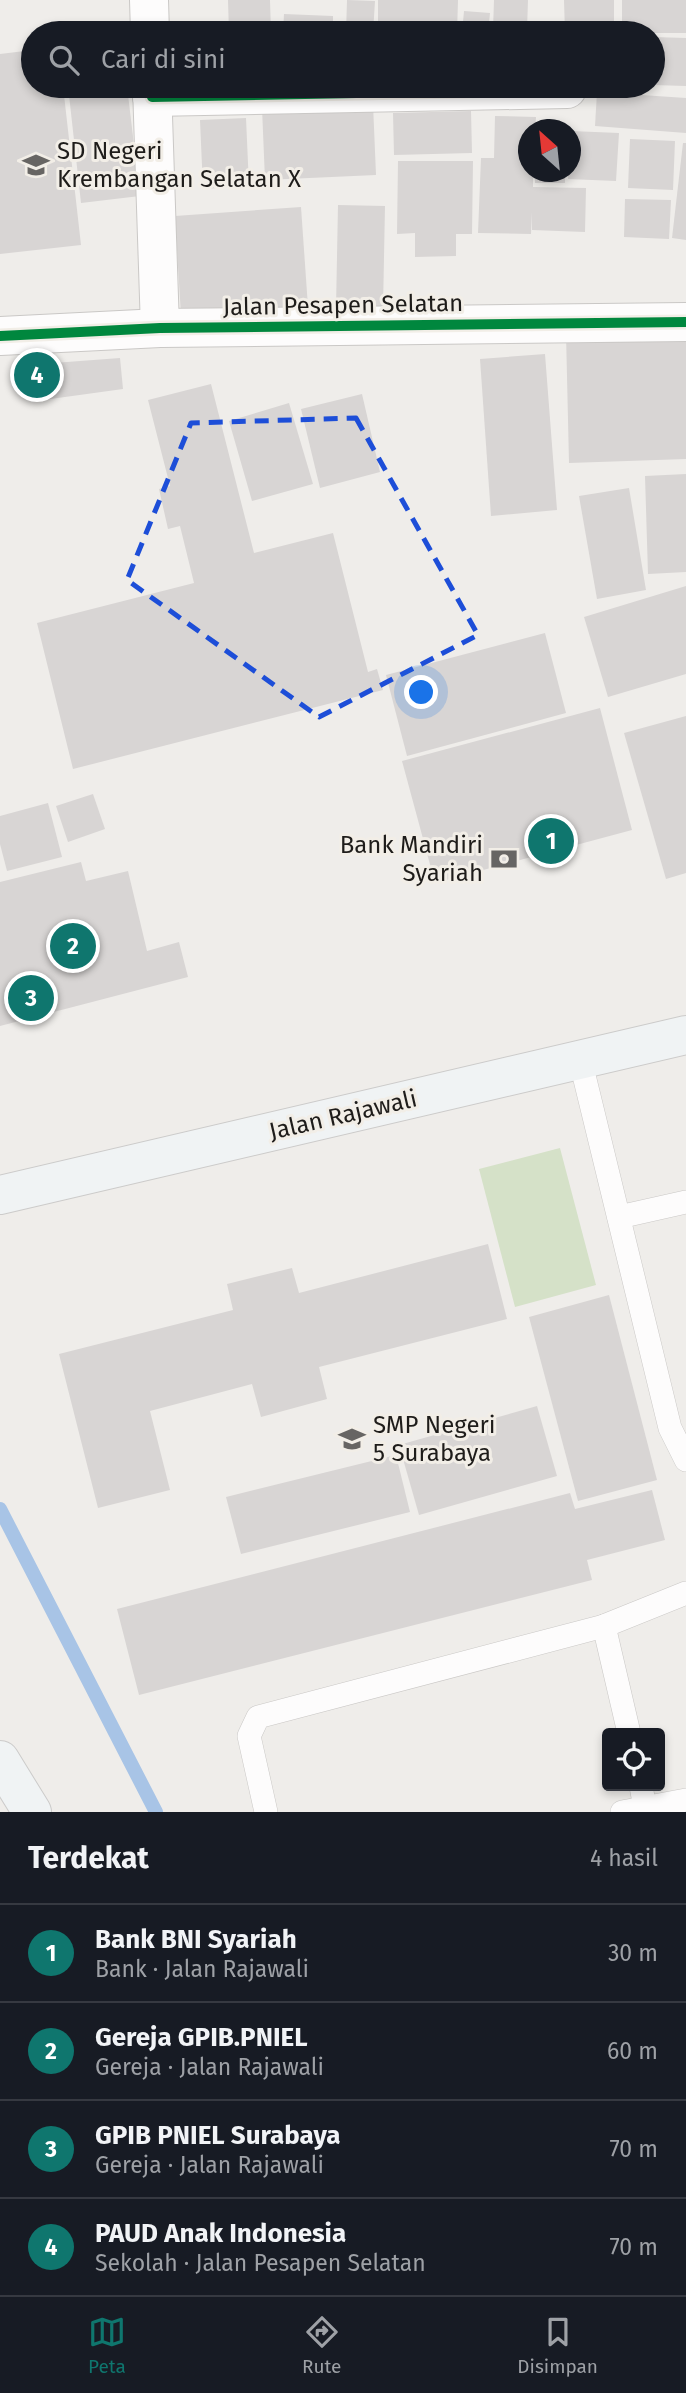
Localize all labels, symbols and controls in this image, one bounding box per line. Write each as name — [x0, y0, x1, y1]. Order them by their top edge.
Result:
search box — [21, 21, 665, 98]
icon: search — [45, 41, 83, 79]
text: Cari di sini — [101, 44, 226, 75]
north arrow — [518, 119, 581, 182]
place label: SD Negeri Krembangan Selatan X — [57, 137, 301, 193]
school or university icon: SD Negeri Krembangan Selatan X — [21, 150, 51, 180]
street label: Jalan Pesapen Selatan — [223, 289, 463, 321]
pin: 4 — [14, 349, 60, 401]
your location — [404, 675, 438, 709]
pin: 1 — [528, 815, 574, 867]
place label: Bank Mandiri Syariah — [340, 831, 483, 887]
bank icon: Bank Mandiri Syariah — [489, 844, 519, 874]
pin: 2 — [50, 920, 96, 972]
pin: 3 — [8, 972, 54, 1024]
street label: Jalan Rajawali — [266, 1084, 420, 1146]
place label: SMP Negeri 5 Surabaya — [373, 1411, 496, 1467]
school or university icon: SMP Negeri 5 Surabaya — [337, 1424, 367, 1454]
map controls — [602, 1728, 665, 1791]
button: locate — [602, 1728, 665, 1791]
text: Terdekat — [28, 1840, 149, 1876]
text: 4 hasil — [590, 1844, 658, 1872]
text: Bank BNI Syariah — [95, 1924, 297, 1955]
text: 1 — [46, 1939, 56, 1967]
text: 30 m — [608, 1939, 658, 1967]
text: Bank · Jalan Rajawali — [95, 1955, 309, 1983]
text: Gereja GPIB.PNIEL — [95, 2022, 308, 2053]
text: 2 — [45, 2037, 57, 2065]
text: 60 m — [607, 2037, 658, 2065]
text: Gereja · Jalan Rajawali — [95, 2053, 324, 2081]
text: GPIB PNIEL Surabaya — [95, 2120, 341, 2151]
text: 3 — [45, 2135, 57, 2163]
text: 70 m — [609, 2135, 658, 2163]
text: Gereja · Jalan Rajawali — [95, 2151, 324, 2179]
text: PAUD Anak Indonesia — [95, 2218, 346, 2249]
text: 4 — [45, 2233, 58, 2261]
text: 70 m — [609, 2233, 658, 2261]
text: Sekolah · Jalan Pesapen Selatan — [95, 2249, 426, 2277]
tab: Peta — [88, 2313, 126, 2378]
tab: Rute — [302, 2313, 341, 2378]
tab: Disimpan — [517, 2313, 598, 2378]

